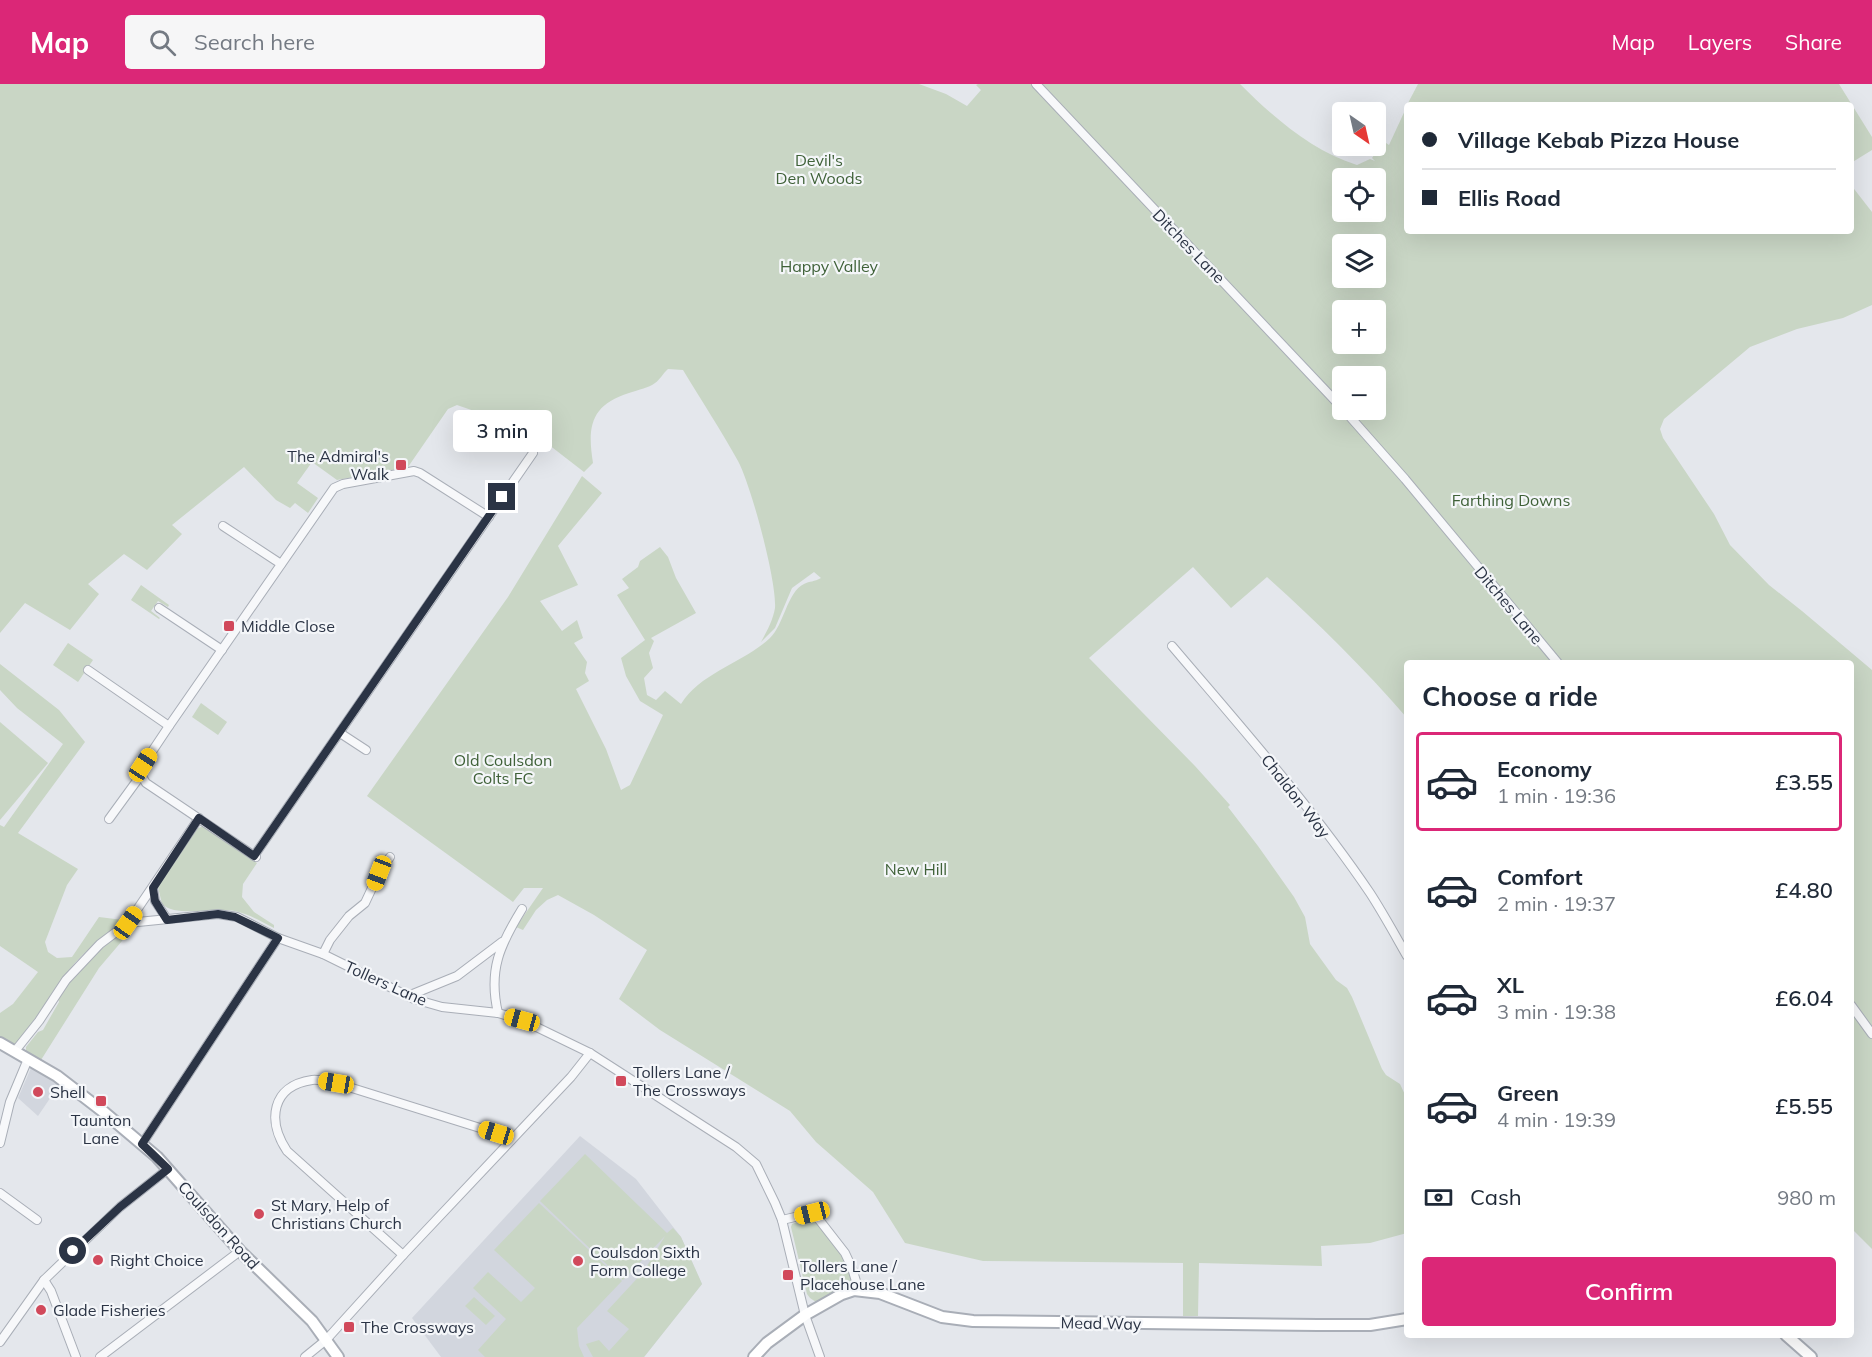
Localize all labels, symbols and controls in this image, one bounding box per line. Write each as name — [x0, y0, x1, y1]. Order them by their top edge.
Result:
search box — [125, 15, 545, 69]
text: Map — [30, 25, 89, 60]
icon: search — [146, 26, 179, 59]
text: Search here — [194, 28, 315, 56]
text: Map — [1612, 29, 1655, 55]
text: Layers — [1688, 29, 1752, 55]
text: Share — [1785, 29, 1842, 55]
north arrow — [1332, 102, 1386, 156]
map controls — [1332, 102, 1386, 420]
text: Village Kebab Pizza House — [1458, 126, 1739, 154]
park label: Devil's Den Woods — [776, 150, 862, 188]
button: locate — [1332, 168, 1386, 222]
text: Ellis Road — [1458, 184, 1561, 212]
street label: Ditches Lane — [1149, 205, 1229, 287]
button: layers — [1332, 234, 1386, 288]
park label: Happy Valley — [780, 256, 879, 276]
button: + — [1332, 300, 1386, 354]
button: − — [1332, 366, 1386, 420]
callout: 3 min — [452, 410, 552, 452]
text: 3 min — [477, 418, 528, 443]
place label: The Admiral's Walk — [287, 446, 390, 484]
marker: The Admiral's Walk — [394, 458, 408, 472]
route end — [488, 483, 515, 510]
park label: Farthing Downs — [1452, 490, 1570, 510]
street label: Ditches Lane — [1471, 562, 1547, 648]
place label: Middle Close — [241, 616, 335, 636]
marker: Middle Close — [222, 619, 236, 633]
text: Choose a ride — [1422, 679, 1598, 713]
car — [126, 745, 160, 785]
park label: Old Coulsdon Colts FC — [454, 750, 552, 788]
street label: Chaldon Way — [1257, 750, 1335, 842]
icon: car — [1425, 755, 1479, 809]
text: Economy — [1497, 755, 1592, 783]
text: £3.55 — [1775, 768, 1833, 796]
text: 1 min · 19:36 — [1497, 783, 1616, 808]
car — [364, 853, 394, 893]
park label: New Hill — [885, 859, 947, 879]
icon: car — [1425, 863, 1479, 917]
text: Comfort — [1497, 863, 1583, 891]
text: £4.80 — [1775, 876, 1833, 904]
text: 2 min · 19:37 — [1497, 891, 1616, 916]
car — [110, 903, 146, 943]
street label: Tollers Lane — [342, 956, 430, 1010]
icon: car — [1425, 971, 1479, 1025]
text: XL — [1497, 971, 1524, 999]
text: £6.04 — [1775, 984, 1833, 1012]
text: 3 min · 19:38 — [1497, 999, 1616, 1024]
car — [502, 1007, 542, 1033]
place label: Tollers Lane / The Crossways — [633, 1062, 746, 1100]
car — [317, 1071, 355, 1095]
marker: Tollers Lane / The Crossways — [614, 1074, 628, 1088]
icon: car — [1425, 1079, 1479, 1133]
text: Green — [1497, 1079, 1559, 1107]
place label: Shell — [50, 1082, 86, 1102]
marker: Shell — [31, 1085, 45, 1099]
text: £5.55 — [1775, 1092, 1833, 1120]
marker: Taunton Lane — [94, 1094, 108, 1108]
text: 4 min · 19:39 — [1497, 1107, 1616, 1132]
place label: Taunton Lane — [71, 1110, 131, 1148]
car — [476, 1119, 516, 1147]
street label: Coulsdon Road — [174, 1177, 264, 1273]
icon: cash — [1422, 1181, 1455, 1214]
text: Cash — [1470, 1183, 1522, 1211]
text: 980 m — [1777, 1185, 1836, 1210]
place label: St Mary, Help of Christians Church — [271, 1195, 402, 1233]
car — [792, 1200, 832, 1226]
marker: St Mary, Help of Christians Church — [252, 1207, 266, 1221]
route start — [59, 1237, 86, 1264]
place label: Coulsdon Sixth Form College — [590, 1242, 700, 1280]
place label: Right Choice — [110, 1250, 203, 1270]
marker: Right Choice — [91, 1253, 105, 1267]
marker: Coulsdon Sixth Form College — [571, 1254, 585, 1268]
place label: Tollers Lane / Placehouse Lane — [800, 1256, 925, 1294]
button: Confirm — [1422, 1257, 1836, 1326]
marker: Tollers Lane / Placehouse Lane — [781, 1268, 795, 1282]
place label: Glade Fisheries — [53, 1300, 166, 1320]
marker: Glade Fisheries — [34, 1303, 48, 1317]
street label: Mead Way — [1060, 1312, 1142, 1334]
place label: The Crossways — [361, 1317, 474, 1337]
marker: The Crossways — [342, 1320, 356, 1334]

